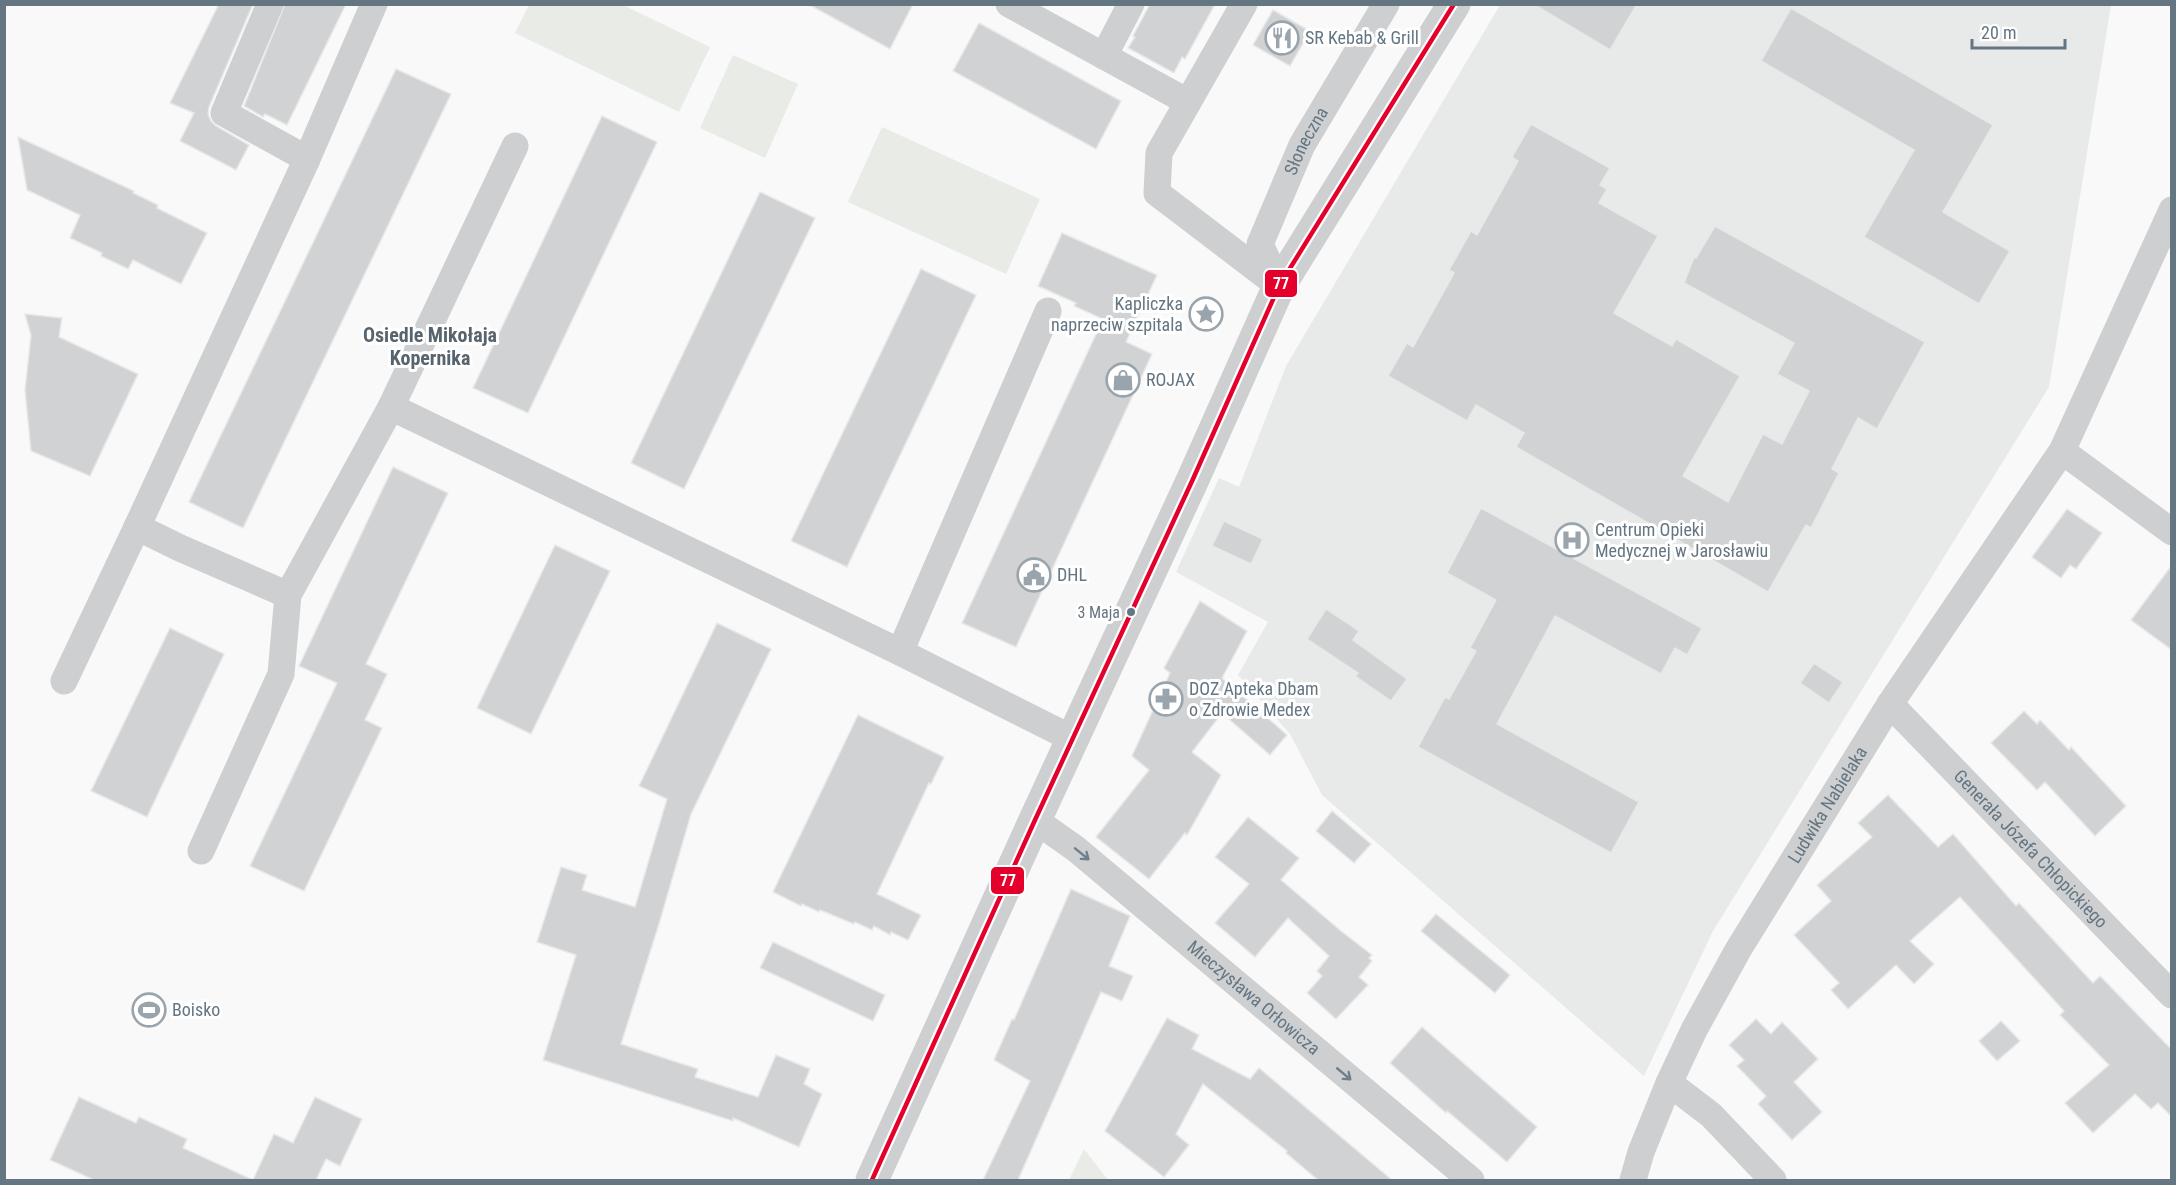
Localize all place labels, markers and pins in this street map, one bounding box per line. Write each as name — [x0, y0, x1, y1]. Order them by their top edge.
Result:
restaurant icon: SR Kebab & Grill — [1264, 20, 1300, 56]
place label: SR Kebab & Grill — [1305, 27, 1419, 48]
place label: Kapliczka naprzeciw szpitala — [1051, 293, 1183, 335]
place icon: Kapliczka naprzeciw szpitala — [1188, 296, 1224, 332]
shop icon: ROJAX — [1105, 362, 1141, 398]
place label: ROJAX — [1146, 369, 1195, 390]
place label: Centrum Opieki Medycznej w Jarosławiu — [1595, 519, 1768, 561]
hospital icon: Centrum Opieki Medycznej w Jarosławiu — [1554, 522, 1590, 558]
public building icon: DHL — [1016, 557, 1052, 593]
place label: DHL — [1057, 564, 1087, 585]
place label: 3 Maja — [1077, 603, 1120, 622]
marker: 3 Maja — [1125, 606, 1137, 618]
place label: DOZ Apteka Dbam o Zdrowie Medex — [1189, 678, 1319, 720]
pharmacy icon: DOZ Apteka Dbam o Zdrowie Medex — [1148, 681, 1184, 717]
sports icon: Boisko — [131, 992, 167, 1028]
place label: Boisko — [172, 999, 220, 1020]

